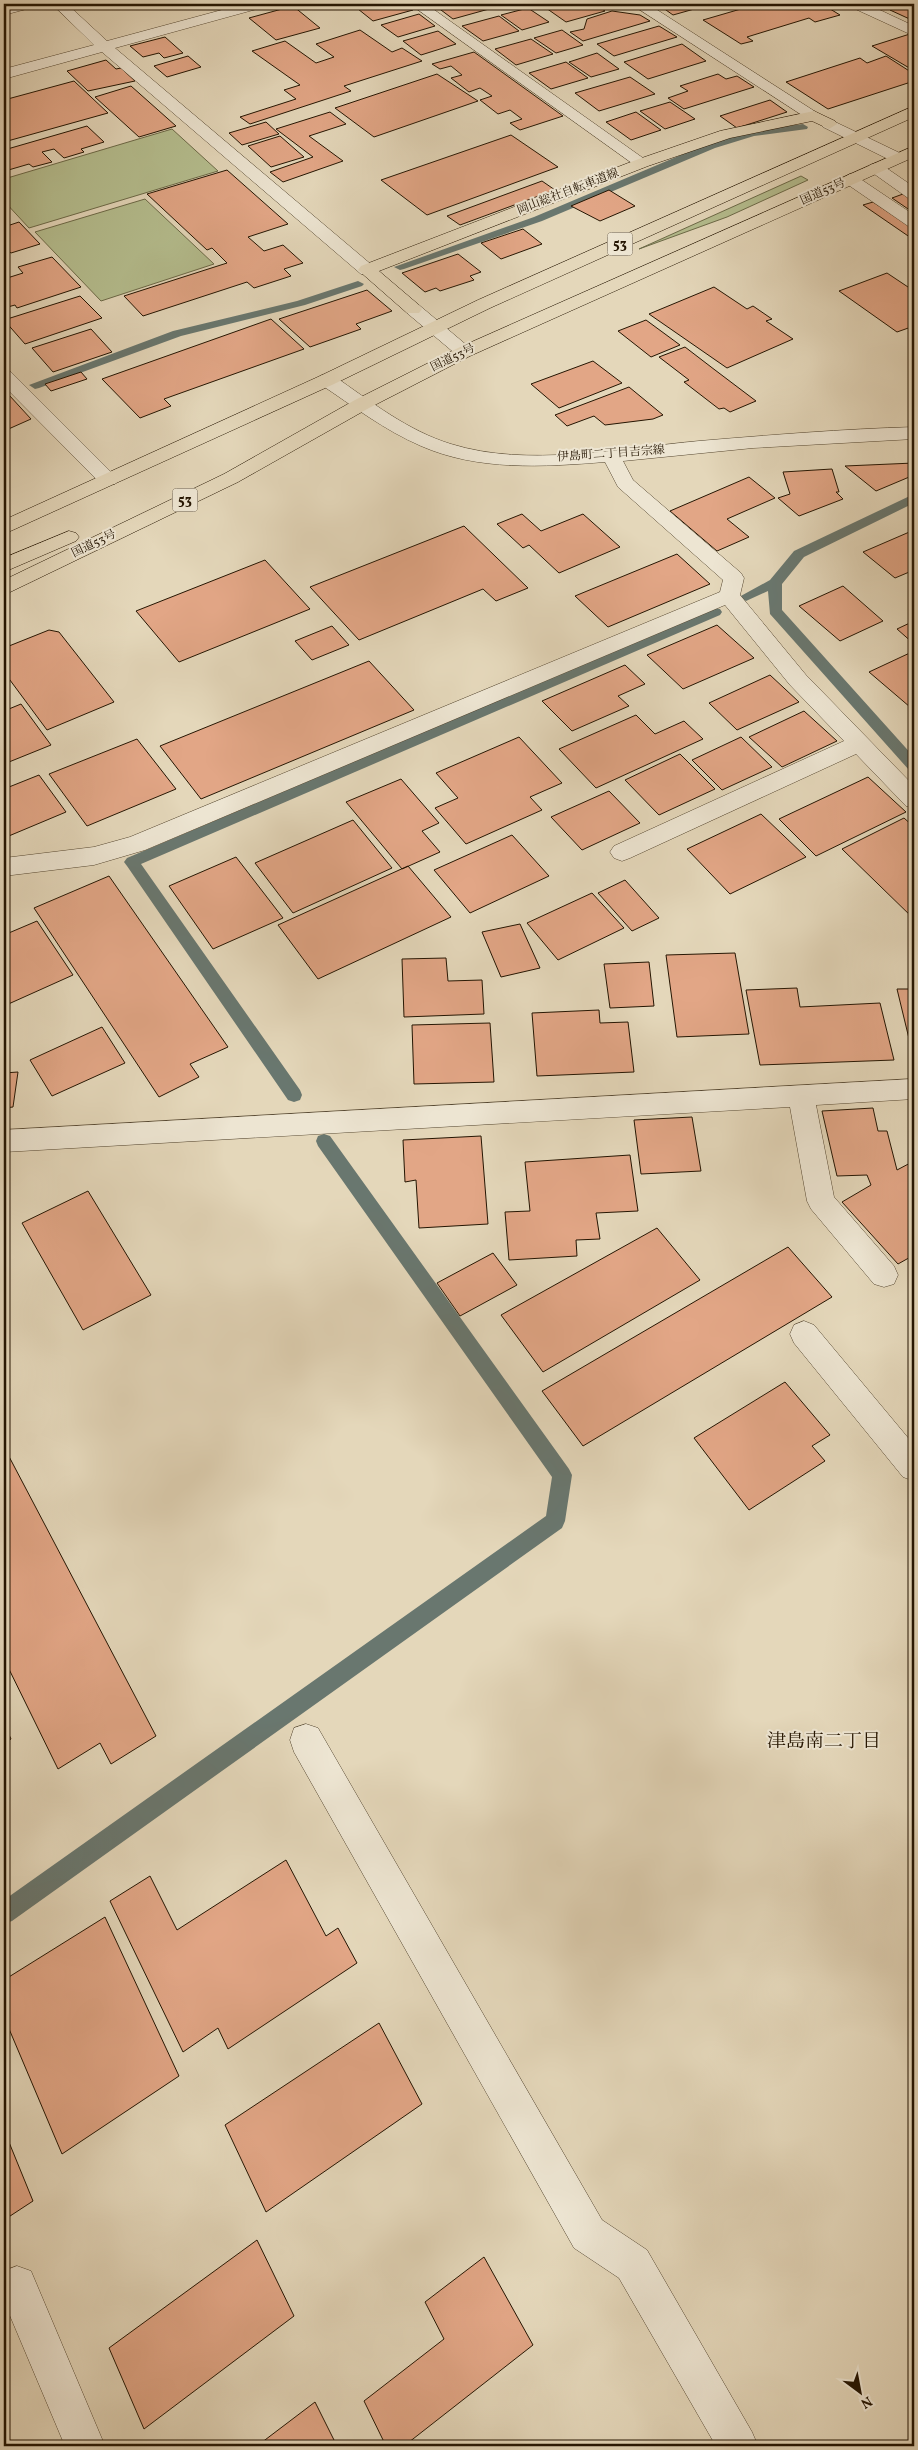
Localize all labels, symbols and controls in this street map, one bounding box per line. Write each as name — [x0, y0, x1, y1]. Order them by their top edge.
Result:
street label: 岡山総社自転車道線 — [515, 165, 621, 219]
street label: 国道53号 — [798, 175, 848, 209]
road number: 53 — [608, 232, 632, 255]
street label: 国道53号 — [428, 340, 478, 376]
street label: 伊島町二丁目吉宗線 — [557, 442, 665, 466]
road number: 53 — [172, 488, 198, 512]
street label: 国道53号 — [69, 526, 119, 562]
district label: 津島南二丁目 — [767, 1729, 881, 1755]
north arrow — [836, 2368, 886, 2418]
text: N — [857, 2391, 875, 2413]

